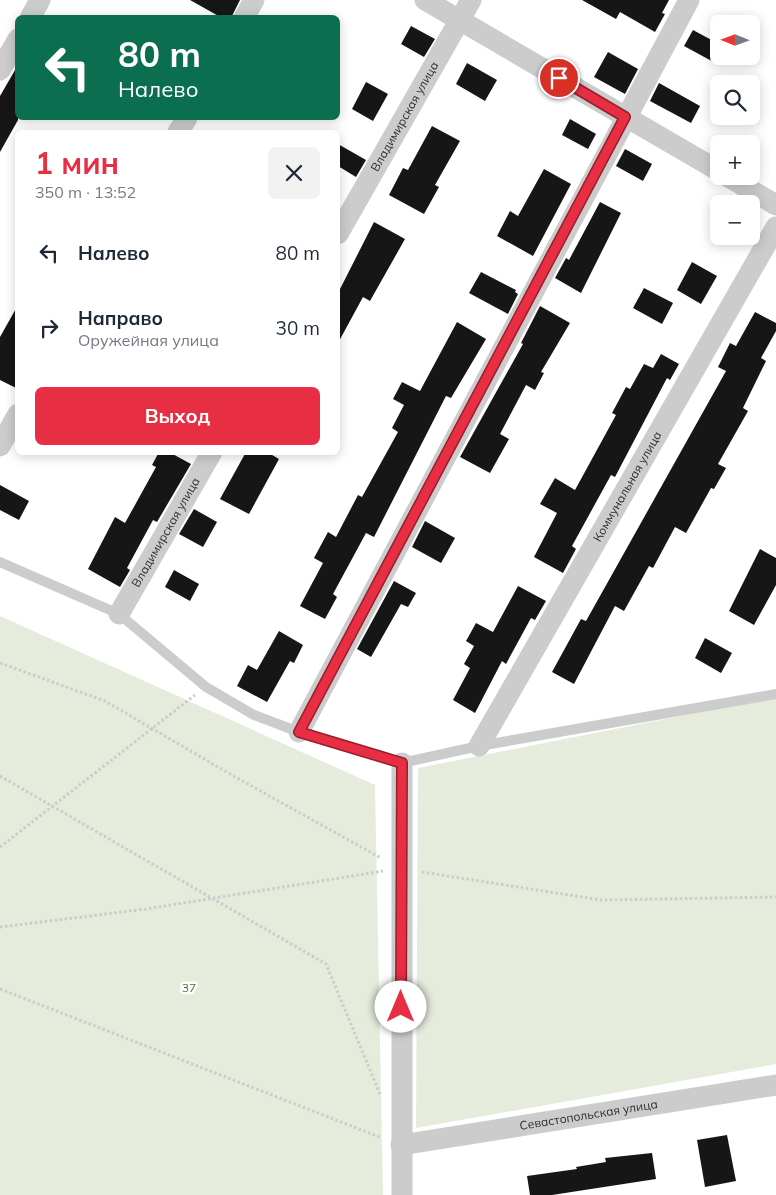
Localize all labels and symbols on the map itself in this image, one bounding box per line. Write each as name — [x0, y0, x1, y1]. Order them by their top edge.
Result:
north arrow — [710, 15, 760, 65]
pin — [538, 57, 580, 99]
street label: Владимирская улица — [367, 59, 441, 174]
street label: Коммунальная улица — [590, 428, 665, 544]
street label: Владимирская улица — [128, 475, 203, 590]
park label: 37 — [182, 980, 196, 995]
position arrow — [374, 980, 426, 1032]
street label: Севастопольская улица — [518, 1096, 659, 1133]

